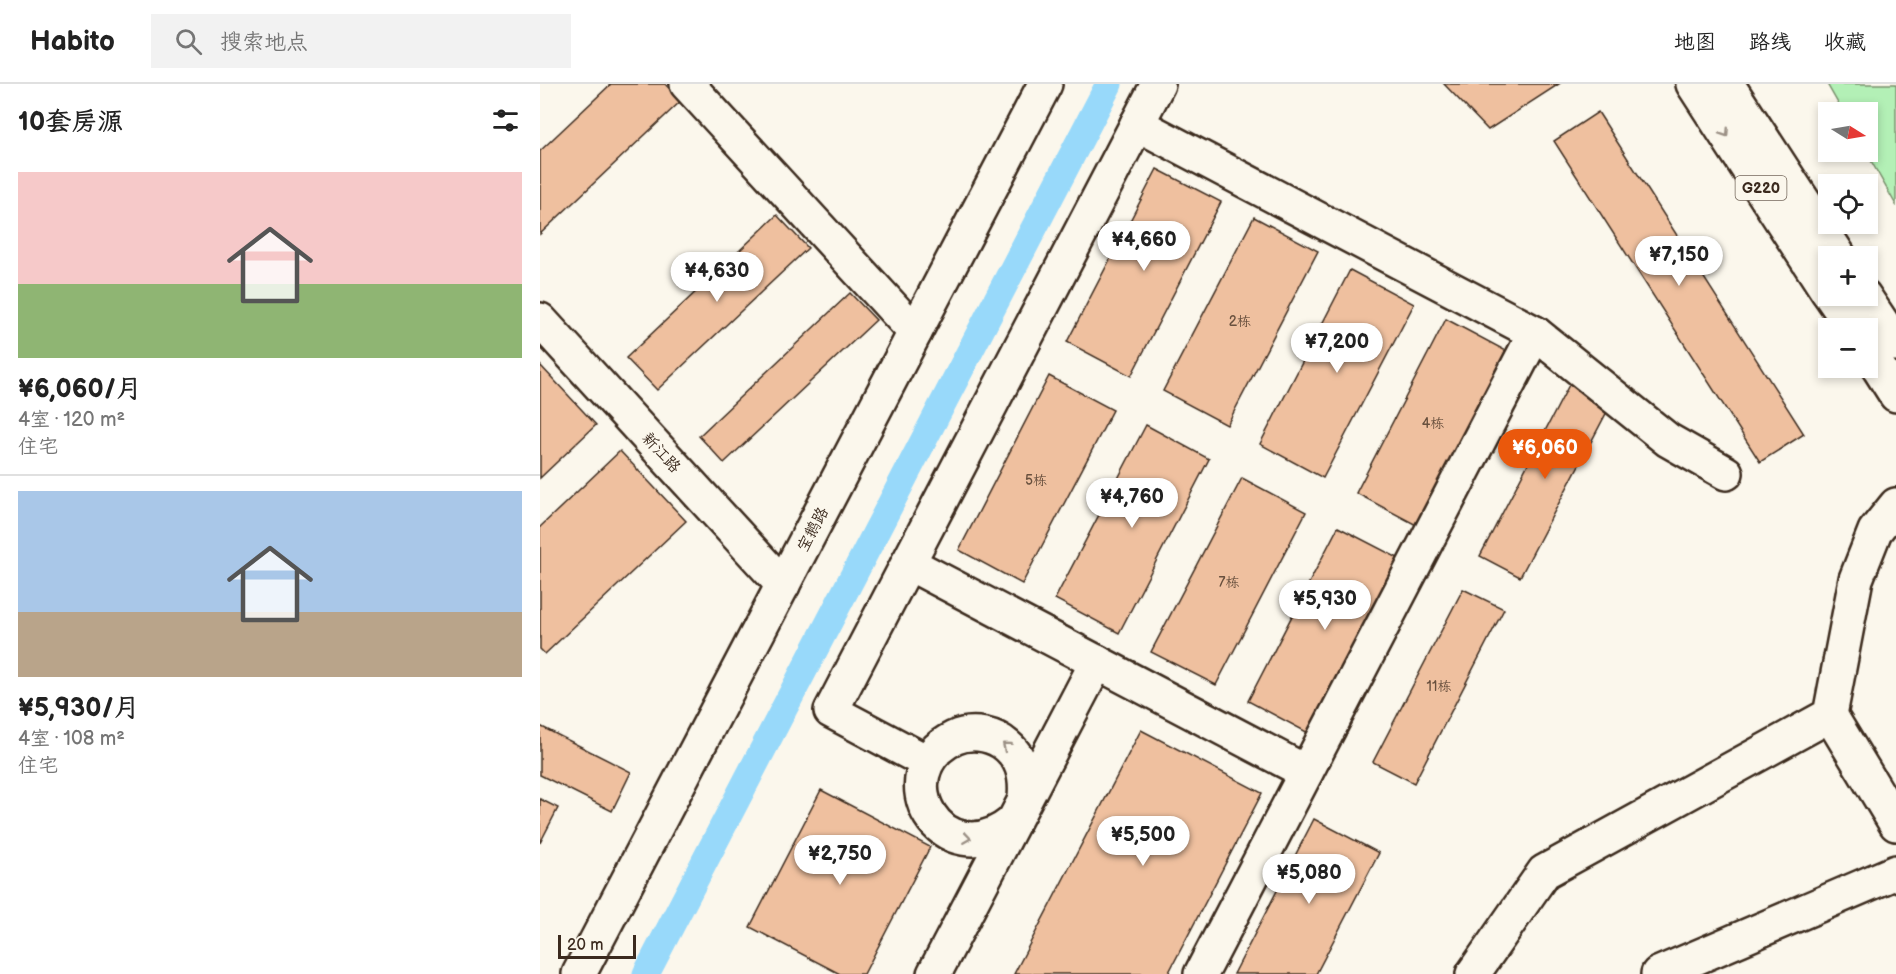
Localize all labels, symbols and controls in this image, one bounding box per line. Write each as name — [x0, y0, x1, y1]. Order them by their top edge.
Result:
search box — [151, 14, 571, 68]
text: Habito — [30, 25, 115, 58]
icon: search — [172, 25, 205, 58]
text: 搜索地点 — [220, 29, 308, 56]
text: 地图 — [1674, 30, 1716, 55]
text: 路线 — [1749, 30, 1791, 55]
text: 收藏 — [1824, 30, 1866, 55]
north arrow — [1818, 102, 1878, 162]
map controls — [1818, 102, 1878, 378]
icon: filters — [489, 104, 522, 137]
text: 10套房源 — [18, 107, 123, 138]
one-way arrow — [1717, 127, 1729, 137]
button: locate — [1818, 174, 1878, 234]
road number: G220 — [1736, 176, 1786, 200]
icon: home — [216, 211, 324, 319]
pin: ¥4,660 — [1095, 221, 1193, 272]
text: ¥4,660 — [1111, 228, 1177, 252]
pin: ¥7,150 — [1630, 236, 1728, 287]
text: ¥7,150 — [1649, 243, 1709, 267]
button: + — [1818, 246, 1878, 306]
pin: ¥4,630 — [668, 252, 766, 303]
text: ¥4,630 — [685, 259, 749, 283]
house number: 2栋 — [1229, 313, 1251, 330]
button: − — [1818, 318, 1878, 378]
pin: ¥7,200 — [1288, 323, 1386, 374]
text: ¥7,200 — [1305, 330, 1369, 354]
text: ¥6,060/月 — [18, 374, 142, 405]
text: 4室 · 120 m² — [18, 408, 125, 432]
house number: 4栋 — [1422, 415, 1444, 432]
street label: 新江路 — [638, 429, 684, 477]
pin: ¥6,060 — [1496, 429, 1594, 480]
text: 住宅 — [18, 435, 58, 459]
text: ¥6,060 — [1512, 436, 1578, 460]
house number: 5栋 — [1025, 472, 1047, 489]
pin: ¥4,760 — [1083, 478, 1181, 529]
text: ¥4,760 — [1100, 485, 1164, 509]
street label: 宝鹅路 — [794, 504, 833, 555]
icon: home — [216, 530, 324, 638]
house number: 7栋 — [1219, 574, 1239, 591]
pin: ¥5,930 — [1276, 580, 1374, 631]
text: ¥5,930 — [1293, 587, 1357, 611]
house number: 11栋 — [1427, 678, 1451, 695]
text: ¥5,930/月 — [18, 693, 140, 724]
text: 4室 · 108 m² — [18, 727, 125, 751]
one-way arrow — [1002, 743, 1013, 754]
text: 住宅 — [18, 754, 58, 778]
pin: ¥5,500 — [1094, 816, 1192, 867]
text: ¥5,500 — [1111, 823, 1175, 847]
one-way arrow — [962, 831, 972, 844]
pin: ¥2,750 — [791, 835, 889, 886]
text: ¥2,750 — [808, 842, 872, 866]
pin: ¥5,080 — [1260, 854, 1358, 905]
text: ¥5,080 — [1276, 861, 1342, 885]
scale bar — [558, 932, 636, 960]
text: 20 m — [567, 936, 603, 955]

